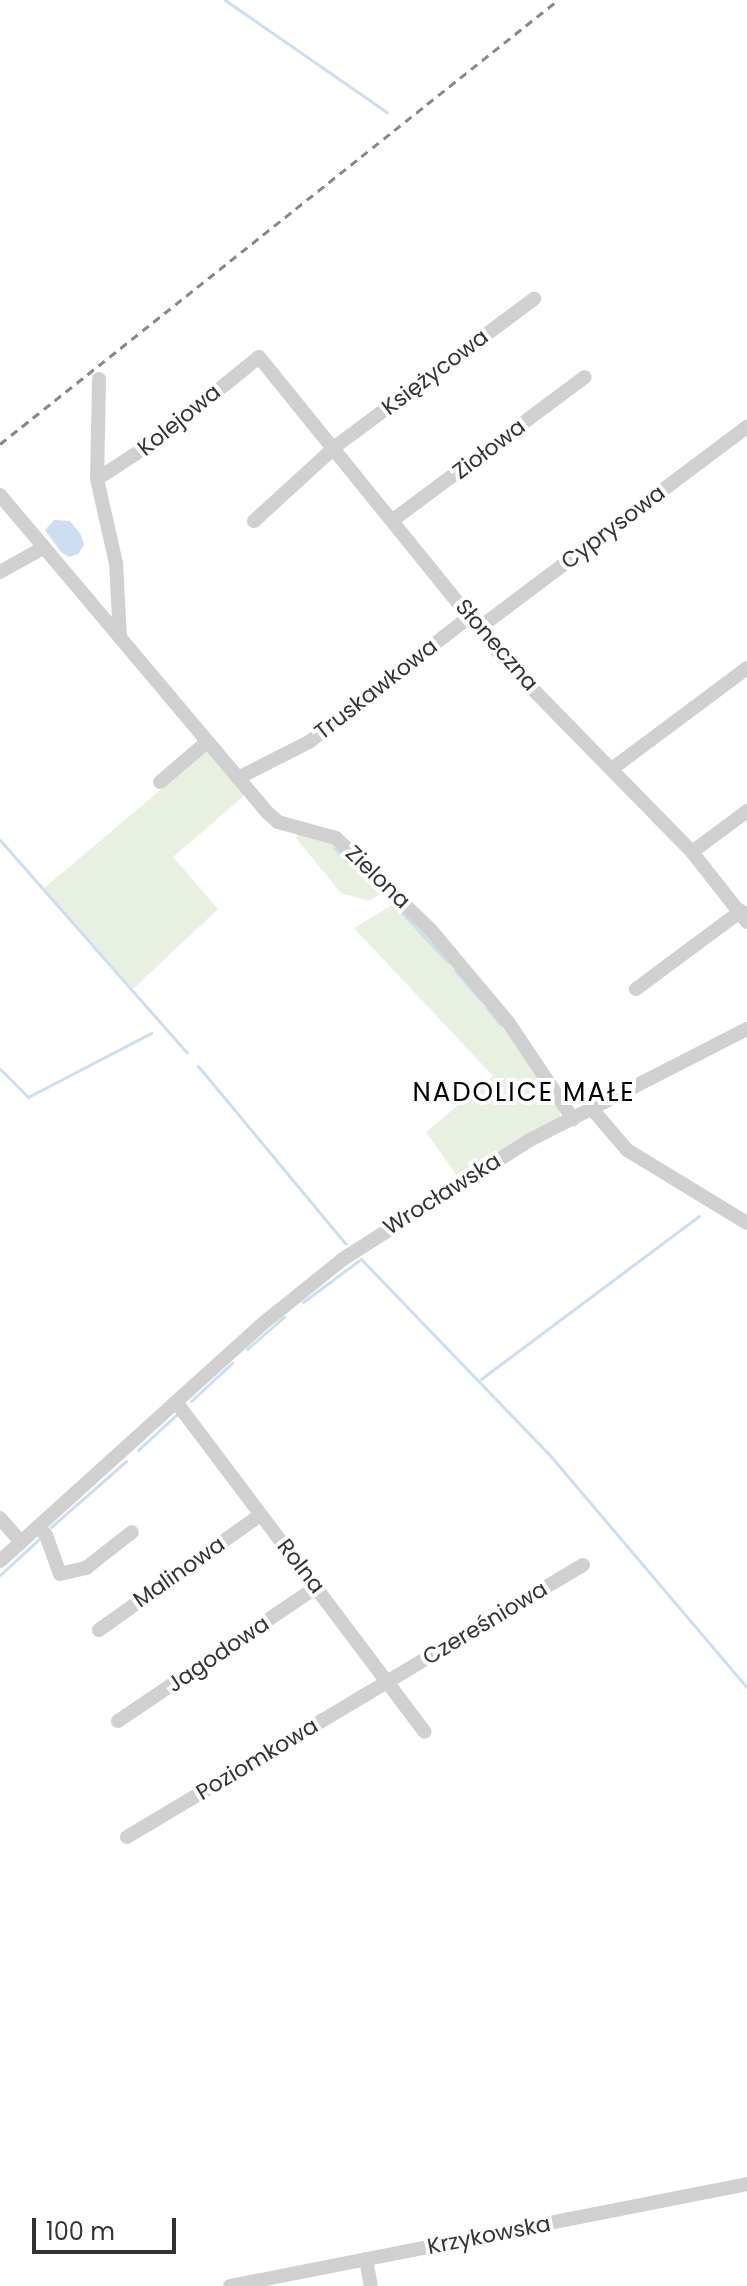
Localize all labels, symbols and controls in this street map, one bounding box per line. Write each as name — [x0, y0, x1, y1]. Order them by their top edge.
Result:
street label: Księżycowa — [377, 323, 493, 421]
street label: Kolejowa — [132, 379, 226, 461]
street label: Ziołowa — [448, 413, 530, 485]
street label: Cyprysowa — [556, 479, 670, 575]
street label: Słoneczna — [450, 594, 544, 696]
street label: Truskawkowa — [309, 633, 443, 745]
street label: Zielona — [340, 840, 416, 914]
district label: NADOLICE MAŁE — [412, 1077, 636, 1109]
street label: Wrocławska — [379, 1148, 505, 1240]
street label: Malinowa — [128, 1531, 230, 1613]
street label: Rolna — [272, 1534, 330, 1598]
street label: Czereśniowa — [418, 1576, 552, 1670]
street label: Jagodowa — [162, 1610, 274, 1698]
street label: Poziomkowa — [191, 1712, 323, 1806]
scale bar — [36, 2202, 180, 2252]
street label: Krzykowska — [425, 2210, 553, 2260]
text: 100 m — [46, 2215, 115, 2248]

